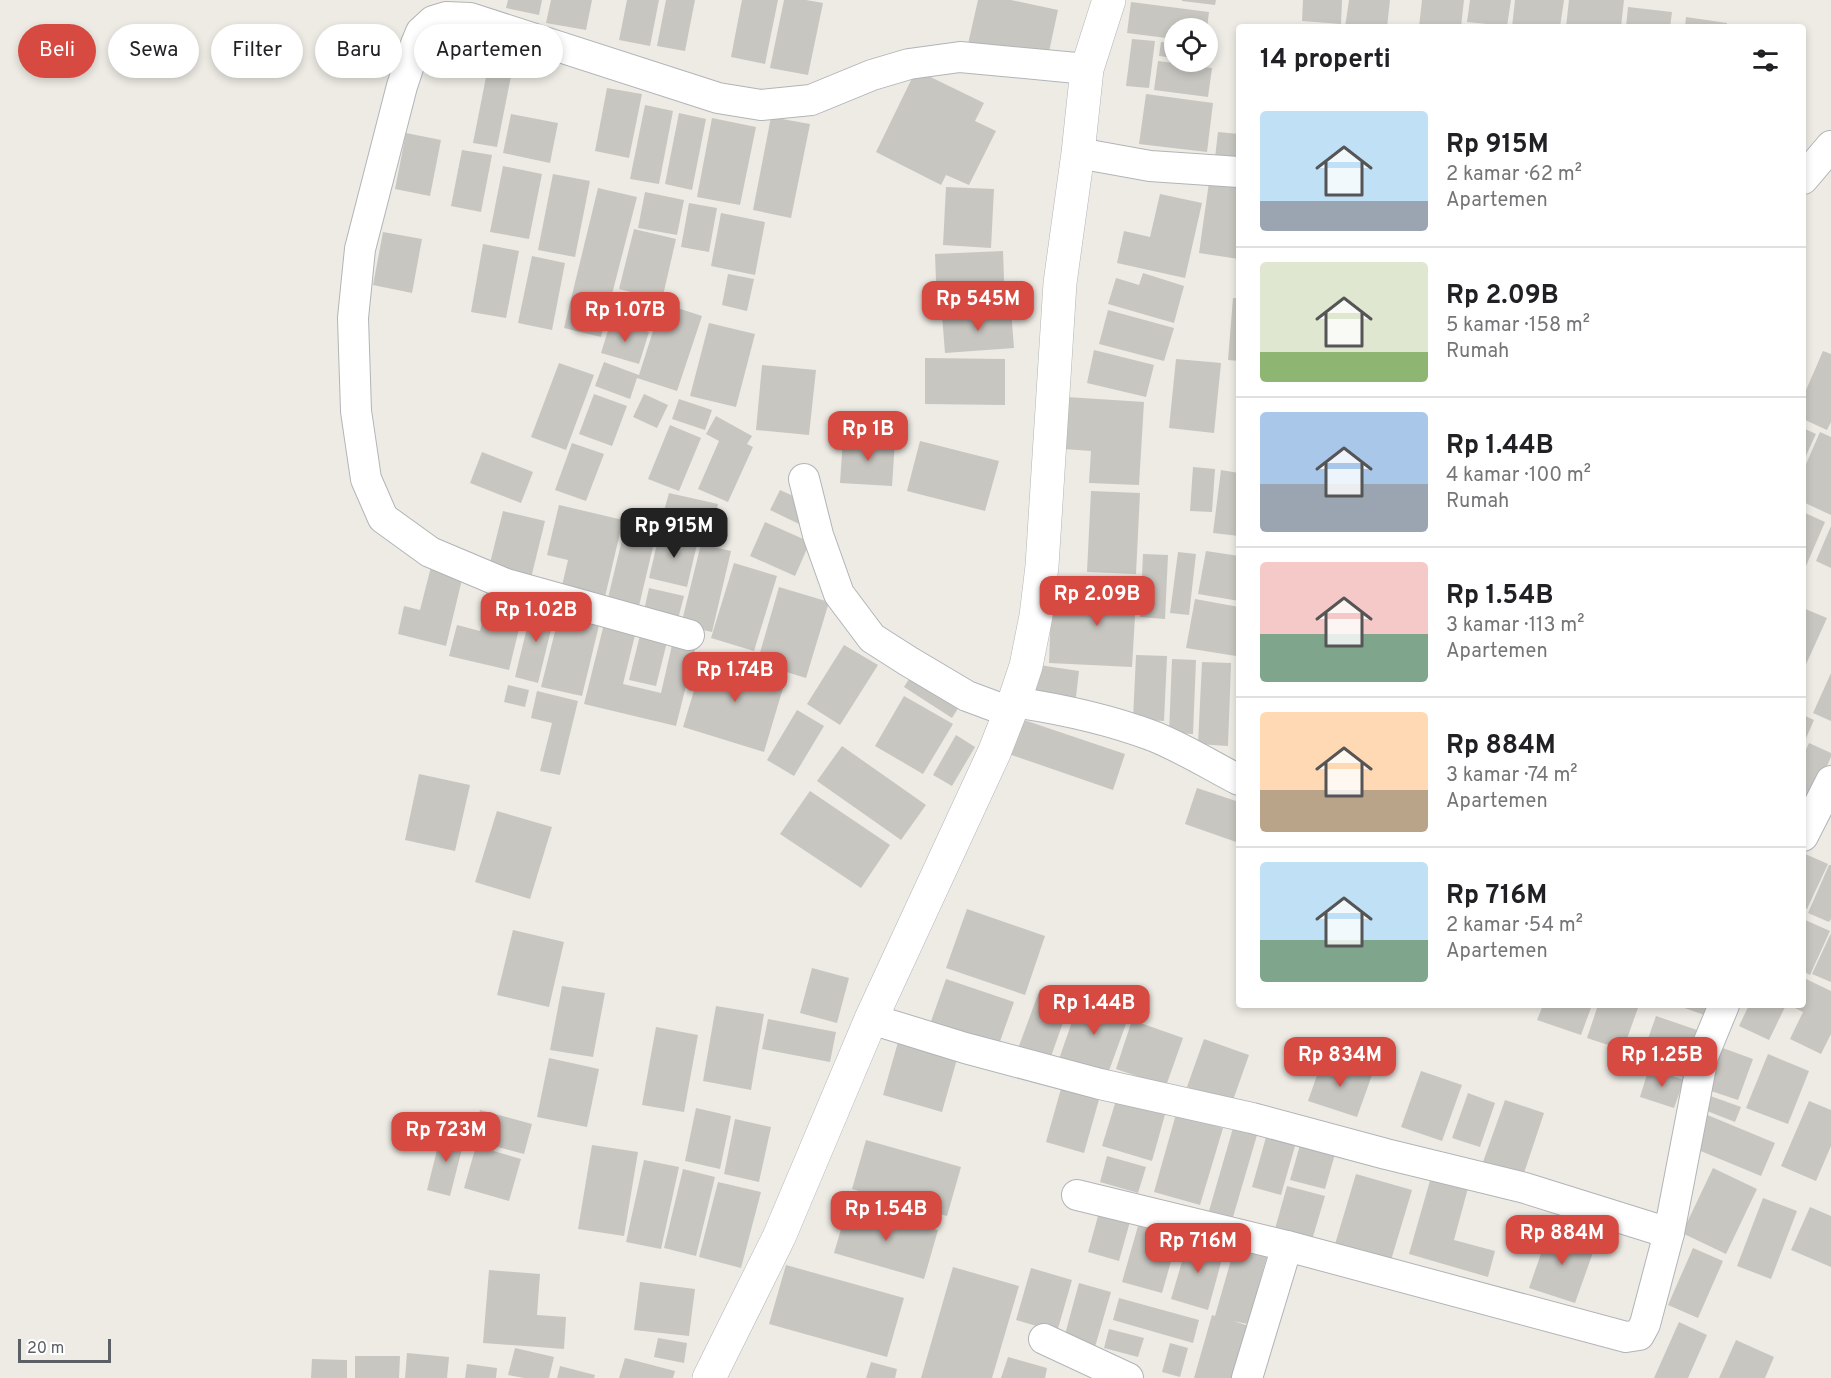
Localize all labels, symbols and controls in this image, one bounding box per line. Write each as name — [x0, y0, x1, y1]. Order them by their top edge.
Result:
map controls — [1164, 18, 1218, 72]
button: locate — [1164, 18, 1218, 72]
chip: Beli — [18, 24, 96, 78]
chip: Sewa — [108, 24, 199, 78]
chip: Filter — [211, 24, 303, 78]
chip: Baru — [315, 24, 402, 78]
chip: Apartemen — [414, 24, 563, 78]
text: 14 properti — [1260, 44, 1391, 77]
icon: filters — [1749, 44, 1782, 77]
text: Rp 915M — [1446, 129, 1549, 162]
icon: home — [1308, 135, 1380, 207]
text: 2 kamar · 62 m² — [1446, 162, 1582, 188]
text: Apartemen — [1446, 188, 1548, 214]
text: Rp 2.09B — [1446, 280, 1559, 313]
pin: Rp 545M — [923, 281, 1033, 332]
icon: home — [1308, 286, 1380, 358]
text: Rp 545M — [936, 287, 1020, 313]
pin: Rp 1.07B — [563, 292, 687, 343]
text: Rp 1.07B — [585, 298, 665, 324]
text: 5 kamar · 158 m² — [1446, 313, 1590, 339]
text: Rumah — [1446, 339, 1509, 365]
pin: Rp 1B — [826, 411, 910, 462]
text: Rp 1B — [842, 417, 894, 443]
text: Rp 1.44B — [1446, 430, 1554, 463]
icon: home — [1308, 436, 1380, 508]
text: 4 kamar · 100 m² — [1446, 463, 1591, 489]
text: Rumah — [1446, 489, 1509, 515]
pin: Rp 915M — [619, 508, 729, 559]
text: Rp 915M — [634, 514, 714, 540]
pin: Rp 2.09B — [1035, 576, 1159, 627]
text: Rp 1.54B — [1446, 580, 1553, 613]
text: Rp 2.09B — [1054, 582, 1140, 608]
icon: home — [1308, 586, 1380, 658]
pin: Rp 1.02B — [474, 592, 598, 643]
text: Rp 1.02B — [495, 598, 577, 624]
text: 3 kamar · 113 m² — [1446, 613, 1584, 639]
text: Apartemen — [1446, 639, 1548, 665]
pin: Rp 1.74B — [673, 652, 797, 703]
text: Rp 1.74B — [696, 658, 774, 684]
text: Rp 884M — [1446, 730, 1556, 763]
icon: home — [1308, 736, 1380, 808]
text: 3 kamar · 74 m² — [1446, 763, 1578, 789]
text: Apartemen — [1446, 789, 1548, 815]
text: Rp 716M — [1446, 880, 1547, 913]
icon: home — [1308, 886, 1380, 958]
text: 2 kamar · 54 m² — [1446, 913, 1583, 939]
text: Apartemen — [1446, 939, 1548, 965]
pin: Rp 1.44B — [1032, 985, 1156, 1036]
text: Rp 1.44B — [1053, 991, 1135, 1017]
pin: Rp 834M — [1285, 1037, 1395, 1088]
pin: Rp 1.25B — [1600, 1037, 1724, 1088]
text: Rp 834M — [1298, 1043, 1382, 1069]
text: Rp 1.25B — [1621, 1043, 1703, 1069]
pin: Rp 723M — [391, 1112, 501, 1163]
text: Rp 723M — [405, 1118, 487, 1144]
pin: Rp 1.54B — [824, 1191, 948, 1242]
text: Rp 1.54B — [845, 1197, 927, 1223]
pin: Rp 884M — [1507, 1215, 1617, 1266]
text: Rp 884M — [1520, 1221, 1604, 1247]
pin: Rp 716M — [1143, 1223, 1253, 1274]
text: Rp 716M — [1159, 1229, 1237, 1255]
scale bar — [18, 1336, 111, 1364]
text: 20 m — [27, 1339, 64, 1359]

